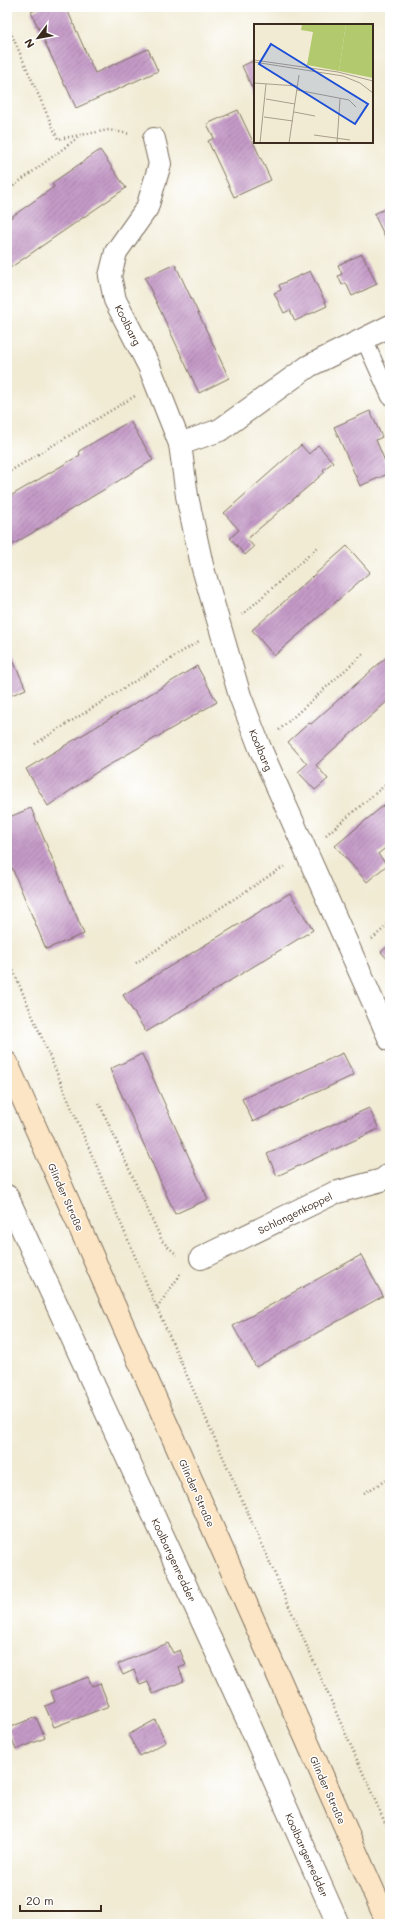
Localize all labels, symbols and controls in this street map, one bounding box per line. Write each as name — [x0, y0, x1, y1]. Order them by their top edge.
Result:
north arrow — [18, 18, 58, 58]
inset map — [254, 24, 373, 143]
text: N — [21, 36, 38, 51]
street label: Koolbarg — [112, 302, 144, 348]
street label: Koolbarg — [246, 727, 276, 773]
street label: Glinder Straße — [45, 1161, 87, 1233]
street label: Schlangenkoppel — [255, 1189, 335, 1237]
street label: Glinder Straße — [176, 1457, 218, 1529]
street label: Koolbargenredder — [148, 1516, 200, 1604]
street label: Glinder Straße — [307, 1754, 349, 1826]
street label: Koolbargenredder — [282, 1811, 332, 1899]
scale bar — [20, 1887, 101, 1913]
text: 20 m — [26, 1892, 54, 1908]

